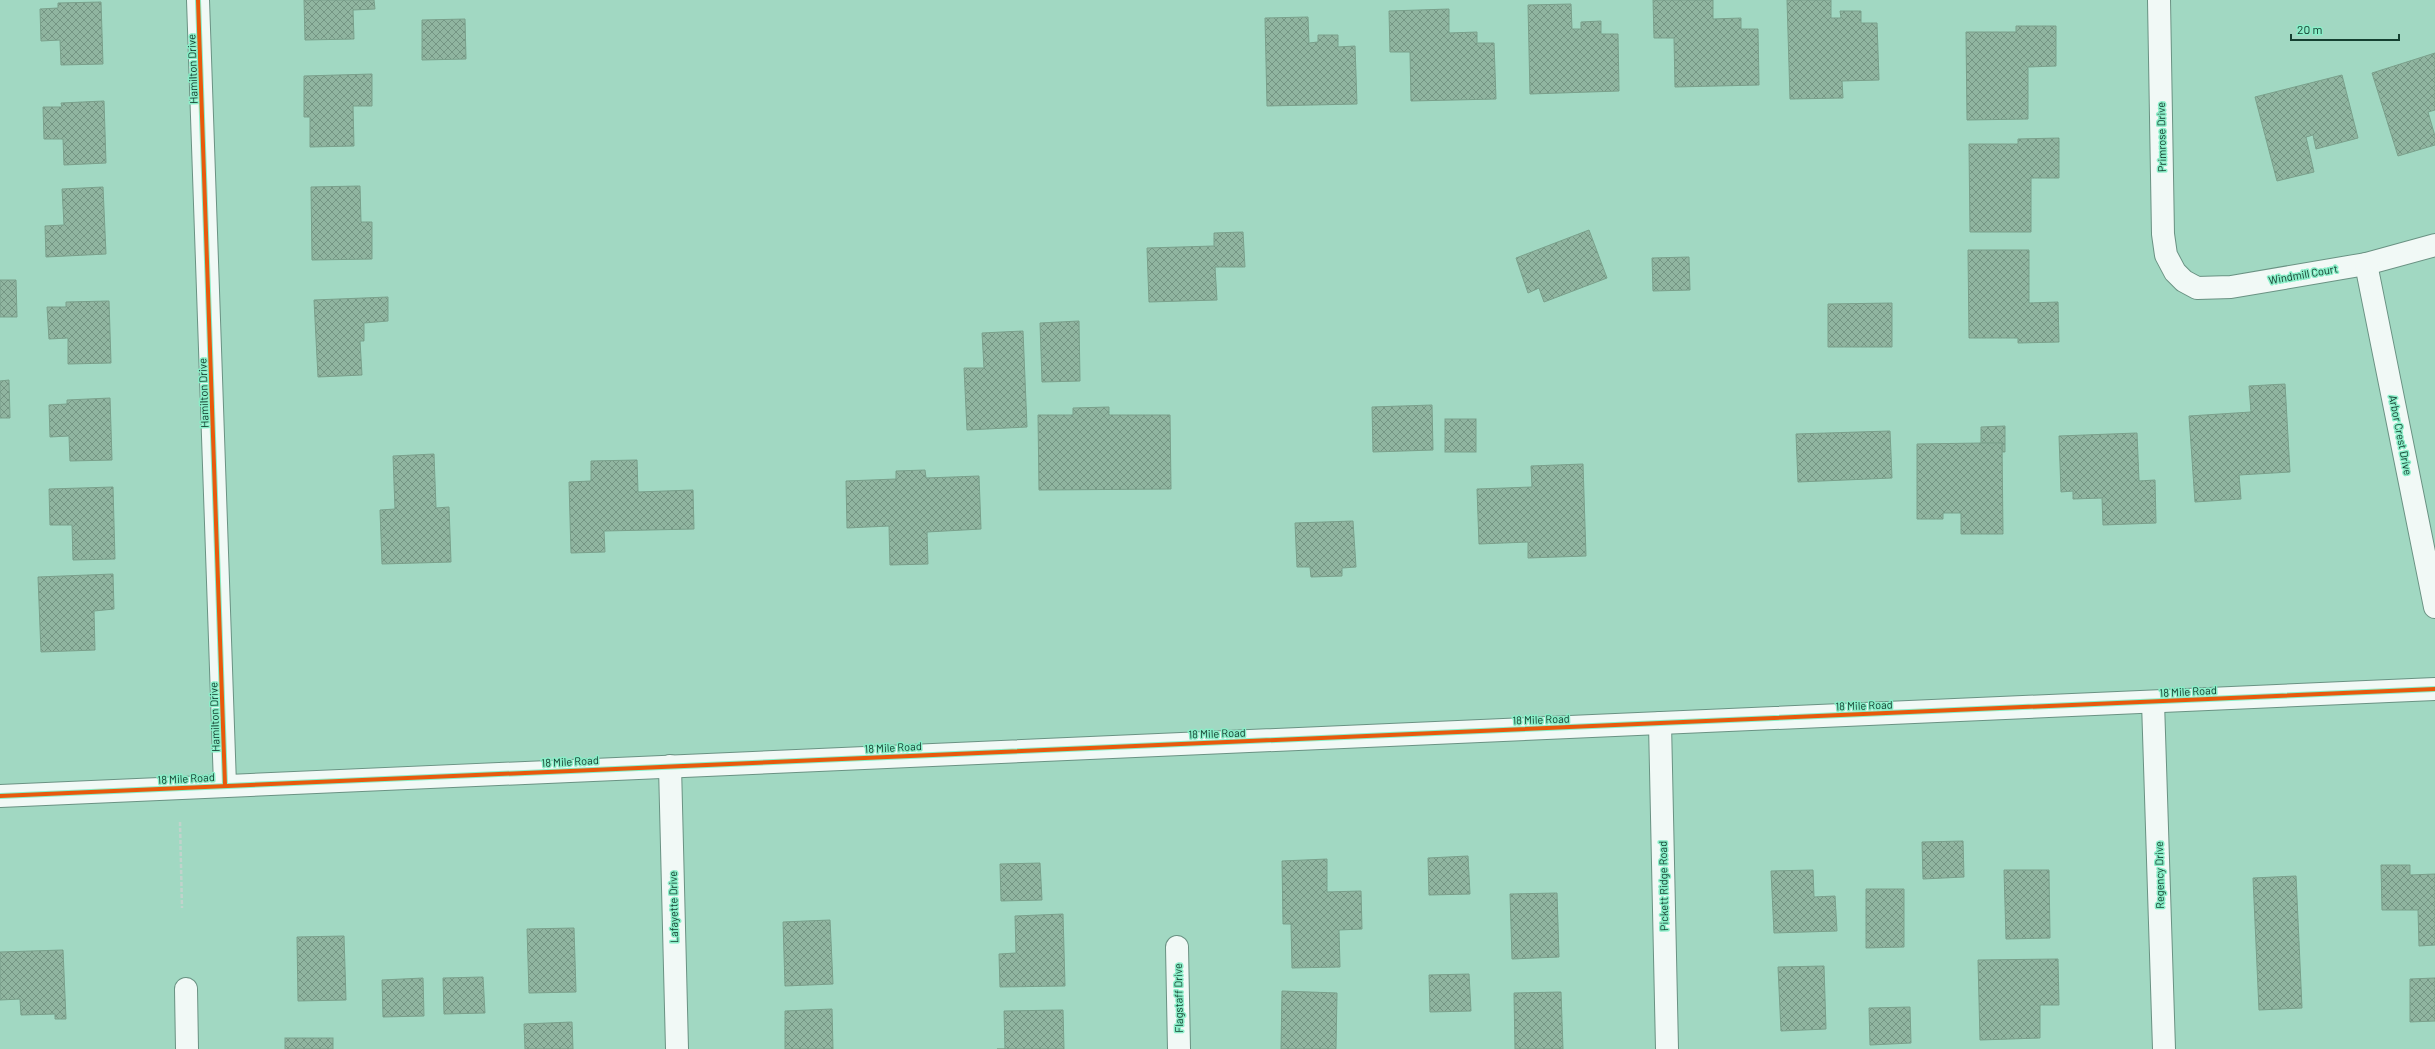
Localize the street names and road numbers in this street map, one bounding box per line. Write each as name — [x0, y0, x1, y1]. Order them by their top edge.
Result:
street label: Hamilton Drive — [184, 34, 200, 104]
street label: Primrose Drive — [2154, 102, 2168, 172]
street label: Windmill Court — [2267, 262, 2339, 286]
street label: Hamilton Drive — [195, 358, 211, 428]
street label: Arbor Crest Drive — [2387, 394, 2415, 476]
street label: Hamilton Drive — [206, 682, 222, 752]
street label: 18 Mile Road — [2159, 683, 2217, 699]
street label: 18 Mile Road — [1835, 698, 1893, 712]
street label: 18 Mile Road — [1512, 712, 1570, 726]
street label: 18 Mile Road — [1188, 726, 1246, 740]
street label: 18 Mile Road — [864, 739, 922, 755]
street label: 18 Mile Road — [541, 753, 599, 769]
street label: 18 Mile Road — [157, 770, 215, 786]
street label: Pickett Ridge Road — [1656, 841, 1670, 931]
street label: Regency Drive — [2152, 841, 2166, 909]
street label: Lafayette Drive — [666, 871, 680, 943]
street label: Flagstaff Drive — [1171, 963, 1185, 1033]

